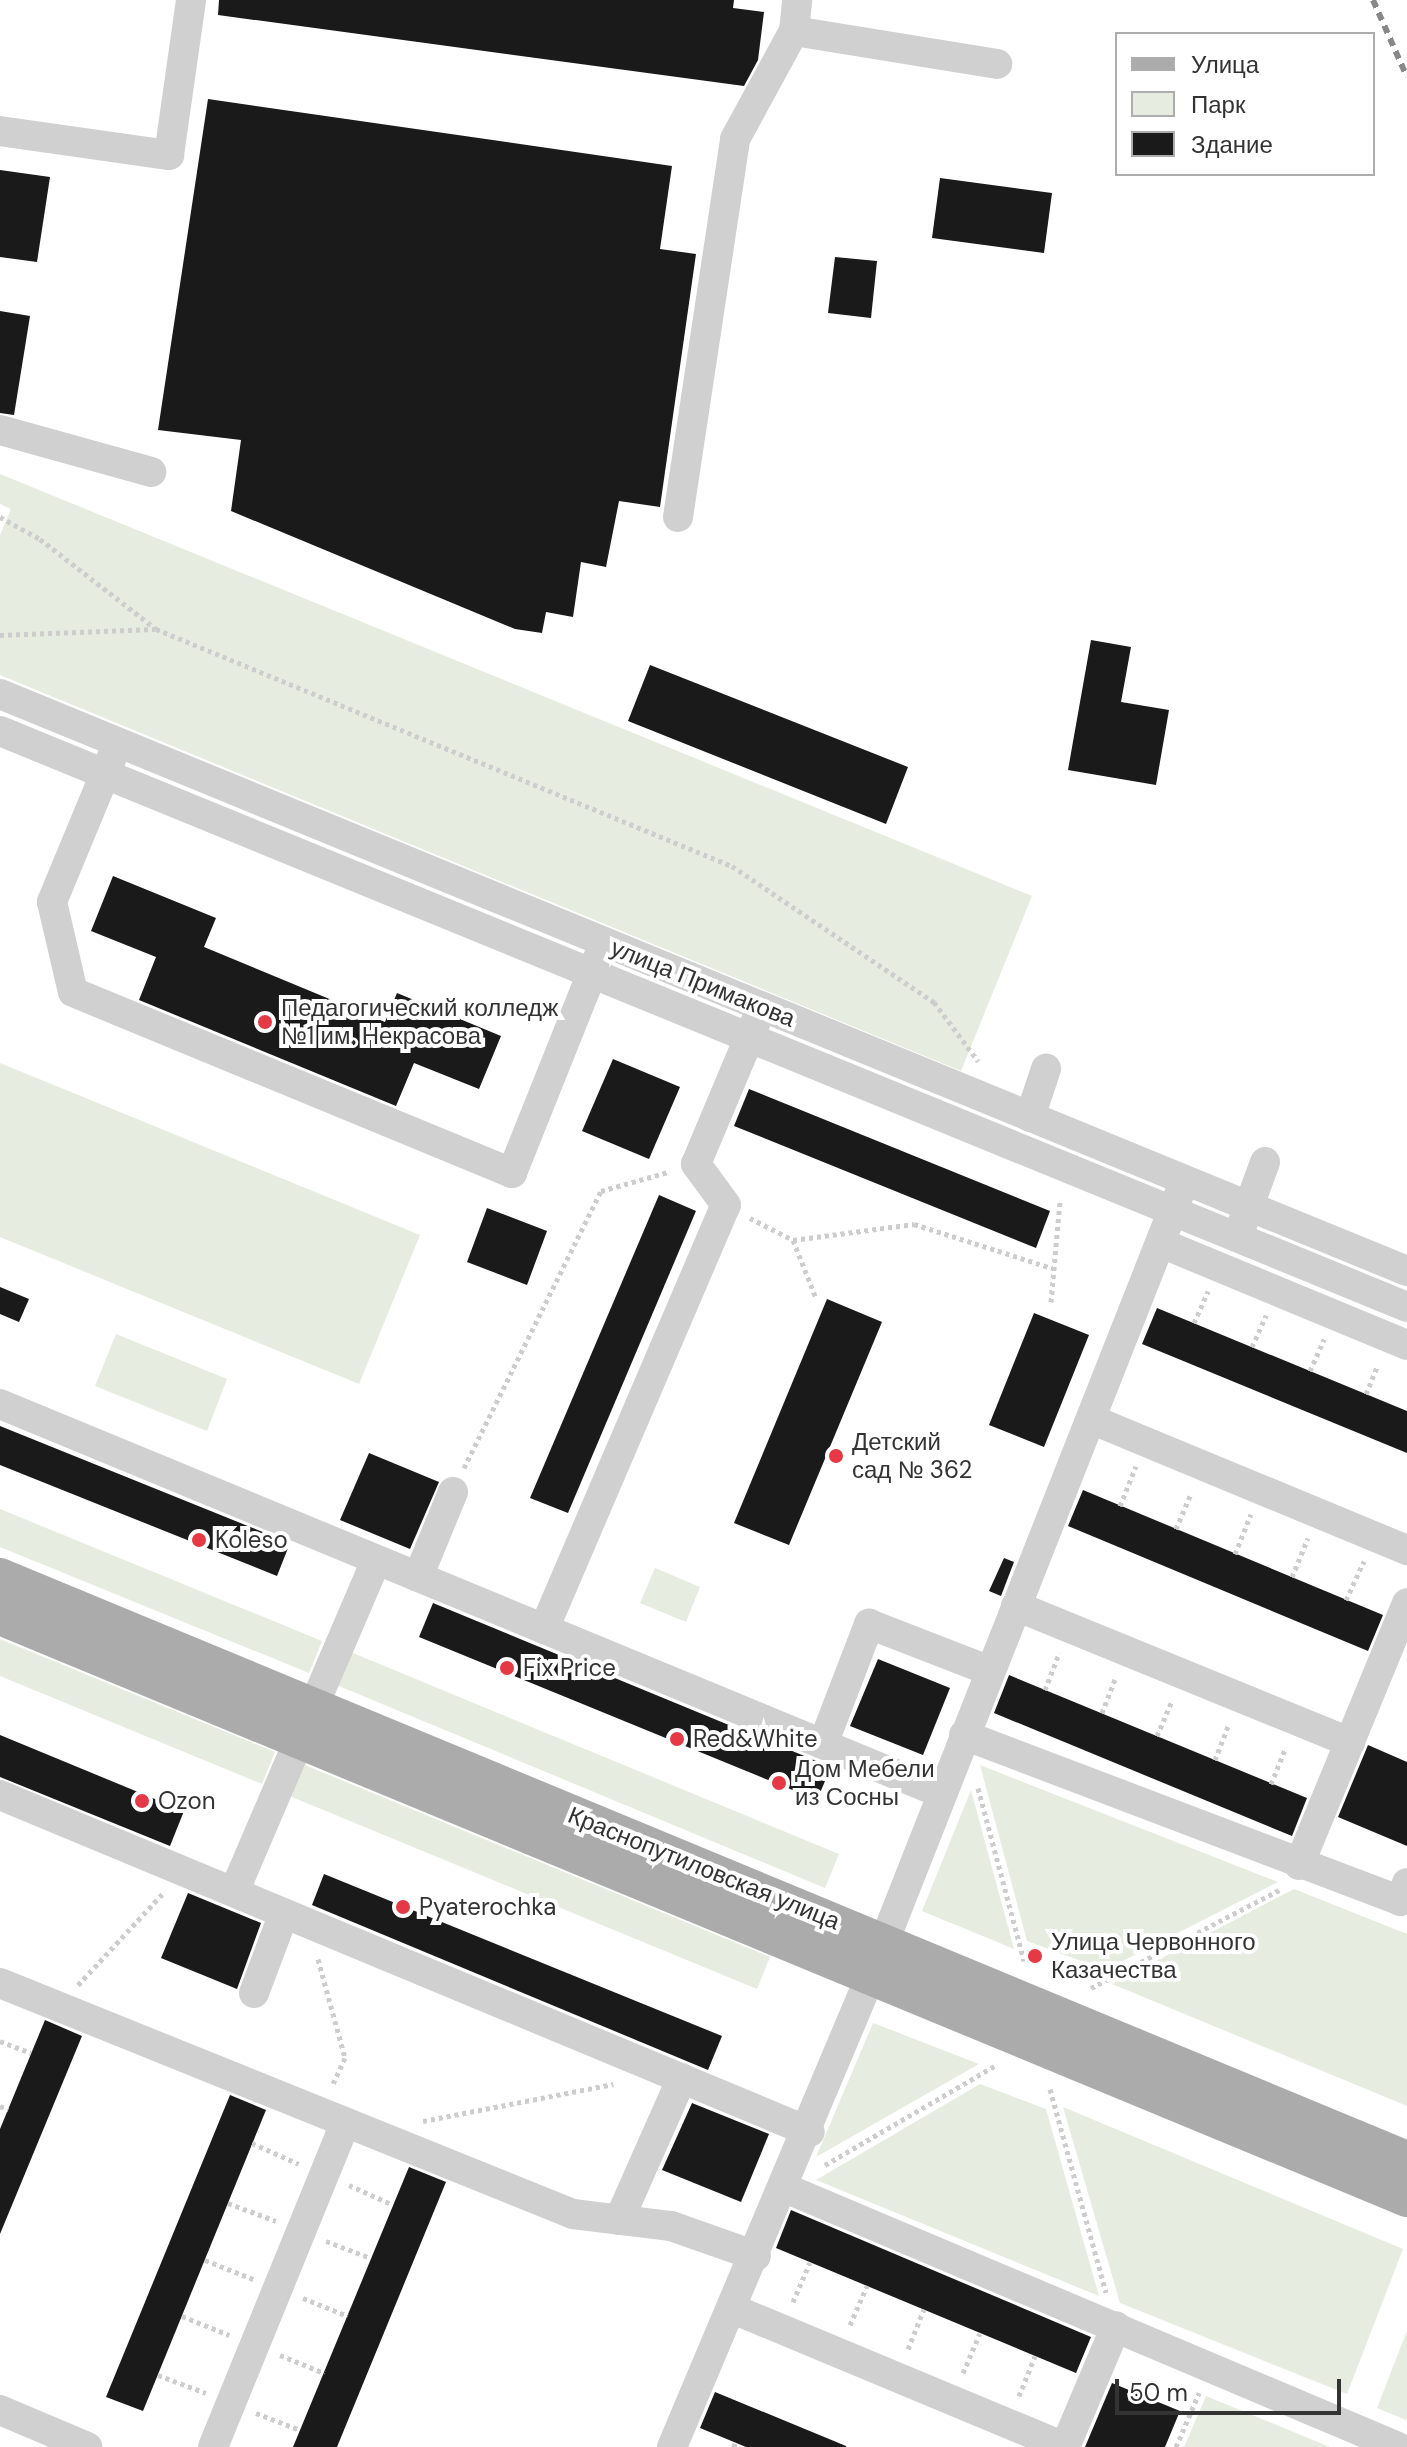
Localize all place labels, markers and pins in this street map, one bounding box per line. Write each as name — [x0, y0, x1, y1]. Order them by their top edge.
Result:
place label: Педагогический колледж №1 им. Некрасова — [281, 994, 558, 1050]
marker: Педагогический колледж №1 им. Некрасова — [256, 1013, 274, 1031]
place label: Детский сад № 362 — [852, 1428, 972, 1484]
marker: Детский сад № 362 — [827, 1447, 845, 1465]
place label: Koleso — [215, 1526, 288, 1554]
marker: Koleso — [190, 1531, 208, 1549]
place label: Fix Price — [523, 1654, 616, 1682]
marker: Fix Price — [498, 1659, 516, 1677]
place label: Red&White — [693, 1725, 818, 1753]
marker: Red&White — [668, 1730, 686, 1748]
place label: Дом Мебели из Сосны — [795, 1755, 935, 1811]
marker: Дом Мебели из Сосны — [770, 1774, 788, 1792]
place label: Ozon — [158, 1787, 216, 1815]
marker: Ozon — [133, 1792, 151, 1810]
place label: Pyaterochka — [419, 1893, 556, 1921]
marker: Pyaterochka — [394, 1898, 412, 1916]
place label: Улица Червонного Казачества — [1051, 1928, 1255, 1984]
marker: Улица Червонного Казачества — [1026, 1947, 1044, 1965]

